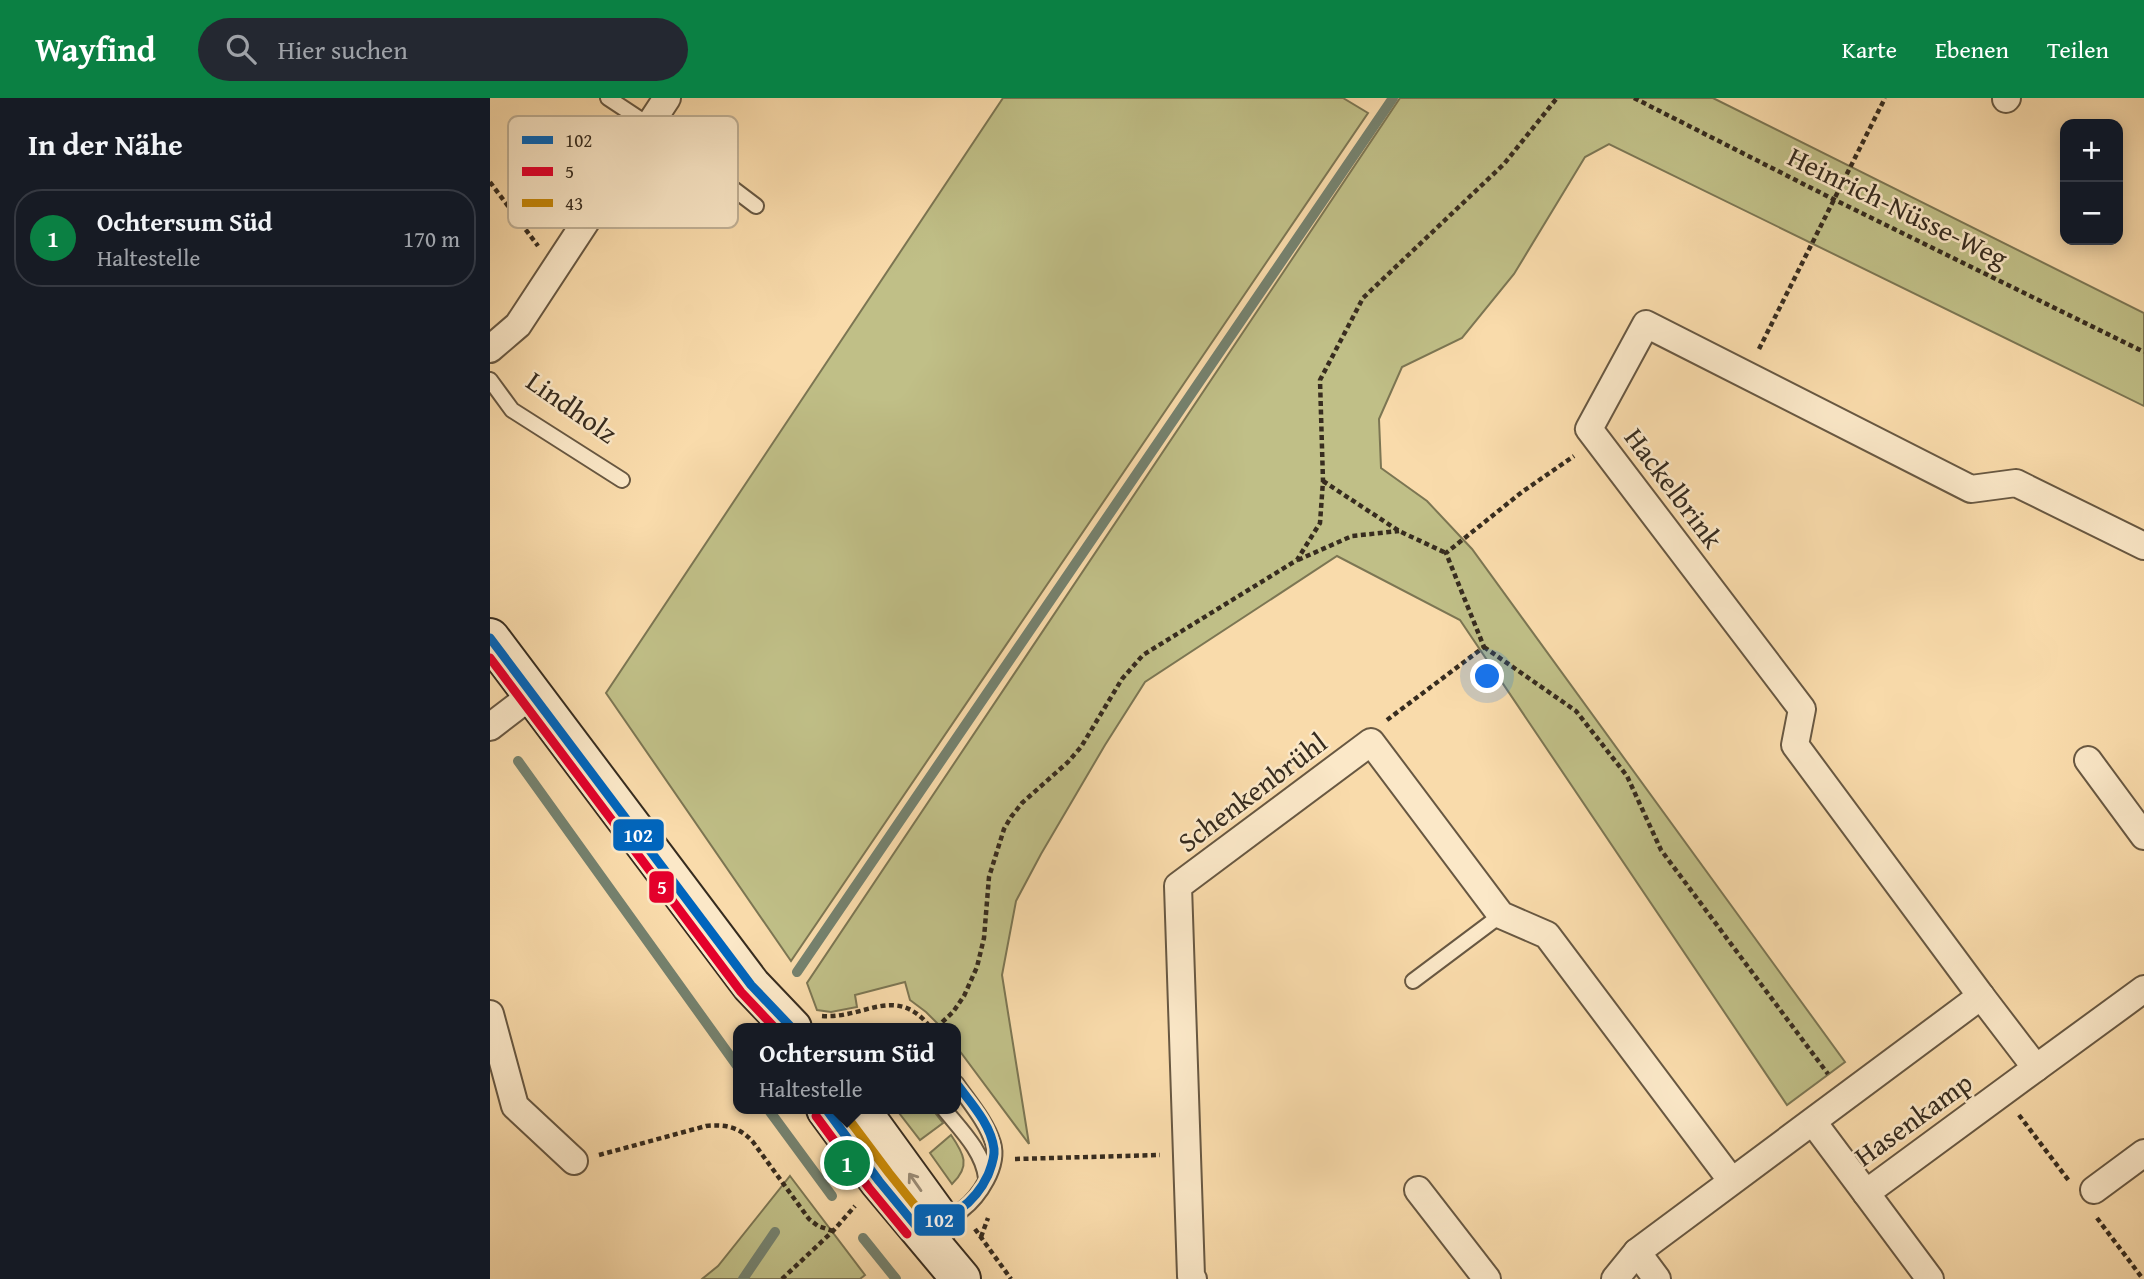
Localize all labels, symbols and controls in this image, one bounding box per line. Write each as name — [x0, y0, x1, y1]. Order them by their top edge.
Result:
search box — [198, 18, 688, 81]
text: Wayfind — [35, 25, 156, 73]
icon: search — [222, 30, 260, 68]
text: Hier suchen — [278, 30, 408, 69]
text: Karte — [1842, 32, 1897, 67]
text: Ebenen — [1935, 32, 2009, 67]
text: Teilen — [2047, 32, 2109, 67]
legend — [508, 116, 738, 228]
map controls — [2060, 119, 2123, 245]
button: + — [2060, 119, 2123, 182]
text: In der Nähe — [28, 122, 183, 166]
text: 102 — [565, 126, 592, 154]
street label: Heinrich-Nüsse-Weg — [1781, 135, 2015, 278]
text: 5 — [565, 157, 574, 185]
button: − — [2060, 182, 2123, 245]
text: 43 — [565, 189, 583, 217]
text: Ochtersum Süd — [97, 202, 272, 241]
text: 1 — [47, 222, 59, 255]
text: 170 m — [403, 222, 460, 255]
text: Haltestelle — [97, 241, 200, 274]
street label: Lindholz — [519, 360, 626, 453]
street label: Hackelbrink — [1615, 419, 1734, 557]
your location — [1470, 659, 1504, 693]
street label: Schenkenbrühl — [1168, 722, 1335, 861]
line badge: 102 — [612, 818, 665, 852]
text: 102 — [623, 821, 653, 849]
line badge: 5 — [648, 870, 675, 904]
text: 5 — [657, 873, 667, 901]
popup — [733, 1023, 961, 1114]
text: Ochtersum Süd — [759, 1033, 935, 1072]
street label: Hasenkamp — [1845, 1062, 1980, 1176]
text: Haltestelle — [759, 1072, 863, 1105]
pin: 1 — [824, 1137, 870, 1189]
one-way arrow — [908, 1173, 922, 1192]
line badge: 102 — [913, 1203, 966, 1237]
text: 102 — [924, 1206, 954, 1234]

